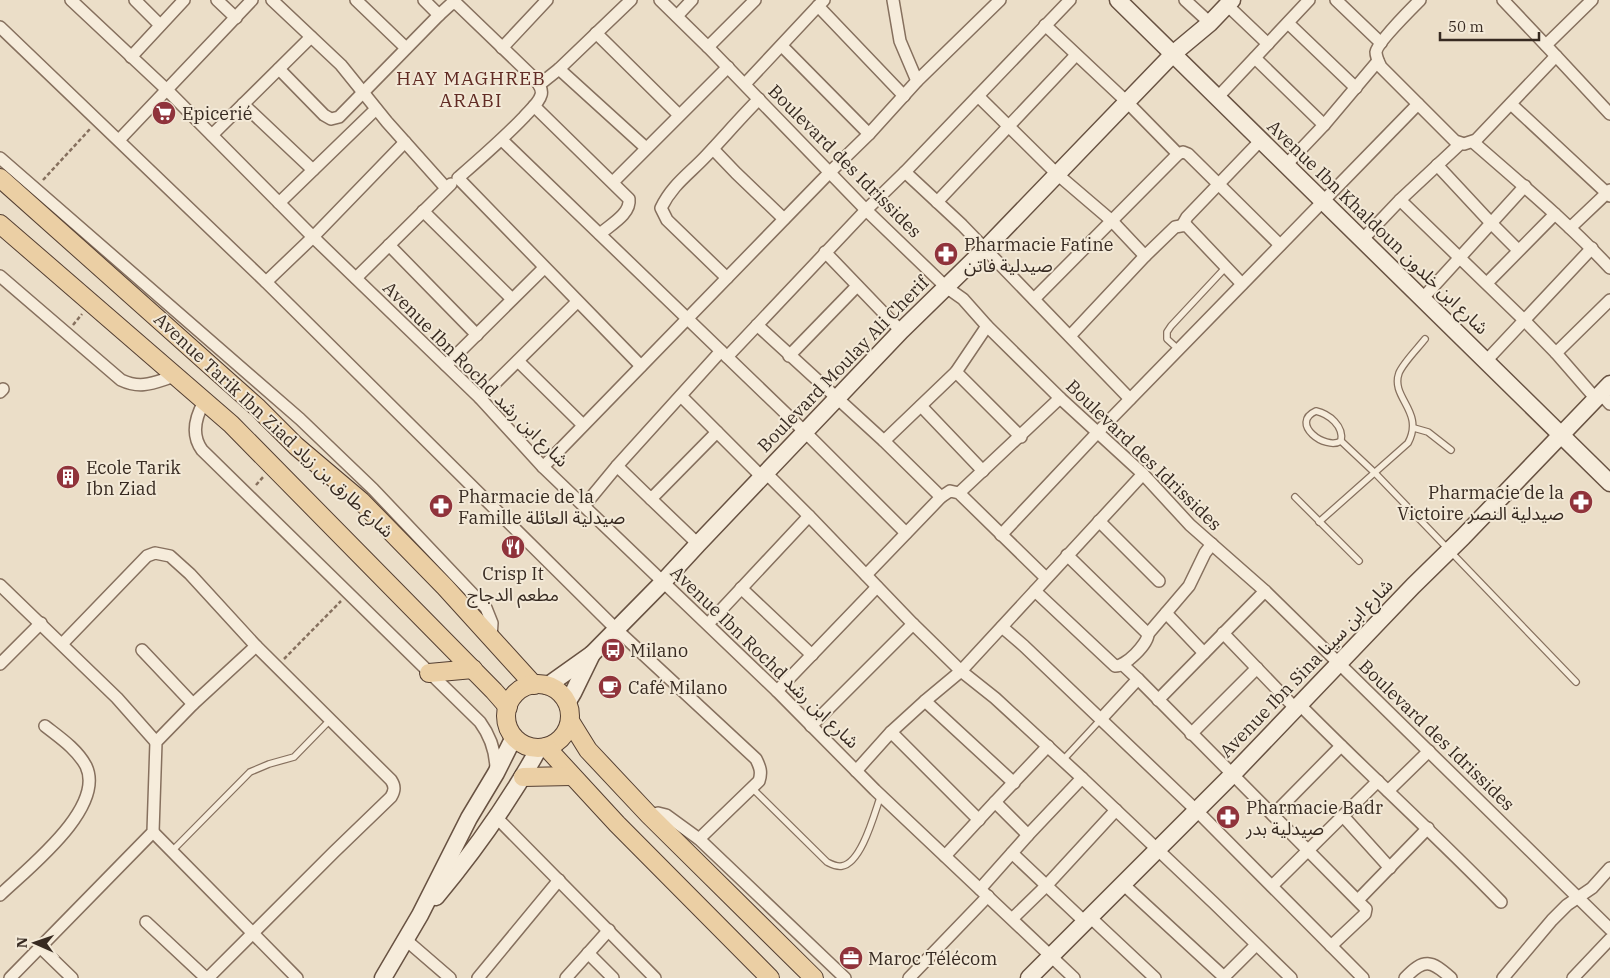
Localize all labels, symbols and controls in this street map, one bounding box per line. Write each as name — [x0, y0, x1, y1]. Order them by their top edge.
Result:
scale bar — [1440, 10, 1539, 42]
text: 50 m — [1448, 17, 1484, 36]
district label: HAY MAGHREB ARABI — [396, 66, 546, 112]
street label: Boulevard des Idrissides — [763, 79, 927, 243]
supermarket icon: Epicerié — [151, 100, 177, 126]
place label: Epicerié — [182, 102, 252, 125]
street label: Avenue Ibn Khaldoun شارع ابن خلدون — [1260, 115, 1493, 341]
place label: Pharmacie Fatine صيدلية فاتن — [964, 233, 1113, 277]
pharmacy icon: Pharmacie Fatine صيدلية فاتن — [933, 241, 959, 267]
street label: Boulevard Moulay Ali Cherif — [753, 270, 935, 457]
street label: Avenue Ibn Rochd شارع ابن رشد — [376, 276, 574, 474]
street label: Avenue Tarik Ibn Ziad شارع طارق بن زياد — [147, 308, 399, 545]
street label: Boulevard des Idrissides — [1061, 375, 1227, 535]
place label: Ecole Tarik Ibn Ziad — [86, 456, 181, 500]
building icon: Ecole Tarik Ibn Ziad — [55, 464, 81, 490]
place label: Pharmacie de la Victoire صيدلية النصر — [1397, 481, 1564, 525]
place label: Pharmacie de la Famille صيدلية العائلة — [458, 485, 625, 529]
pharmacy icon: Pharmacie de la Victoire صيدلية النصر — [1568, 489, 1594, 515]
pharmacy icon: Pharmacie de la Famille صيدلية العائلة — [428, 493, 454, 519]
restaurant icon: Crisp It مطعم الدجاج — [500, 534, 526, 560]
street label: Avenue Ibn Rochd شارع ابن رشد — [664, 561, 864, 755]
place label: Crisp It مطعم الدجاج — [467, 562, 559, 608]
street label: Avenue Ibn Sina شارع ابن سينا — [1214, 574, 1400, 764]
bus stop icon: Milano — [600, 637, 626, 663]
place label: Milano — [630, 639, 688, 662]
street label: Boulevard des Idrissides — [1354, 655, 1520, 815]
cafe icon: Café Milano — [597, 674, 623, 700]
place label: Café Milano — [628, 676, 727, 699]
place label: Pharmacie Badr صيدلية بدر — [1245, 796, 1383, 840]
pharmacy icon: Pharmacie Badr صيدلية بدر — [1215, 804, 1241, 830]
north arrow — [10, 918, 60, 968]
text: N — [13, 937, 31, 948]
office icon: Maroc Télécom — [838, 945, 864, 971]
place label: Maroc Télécom — [868, 947, 997, 970]

